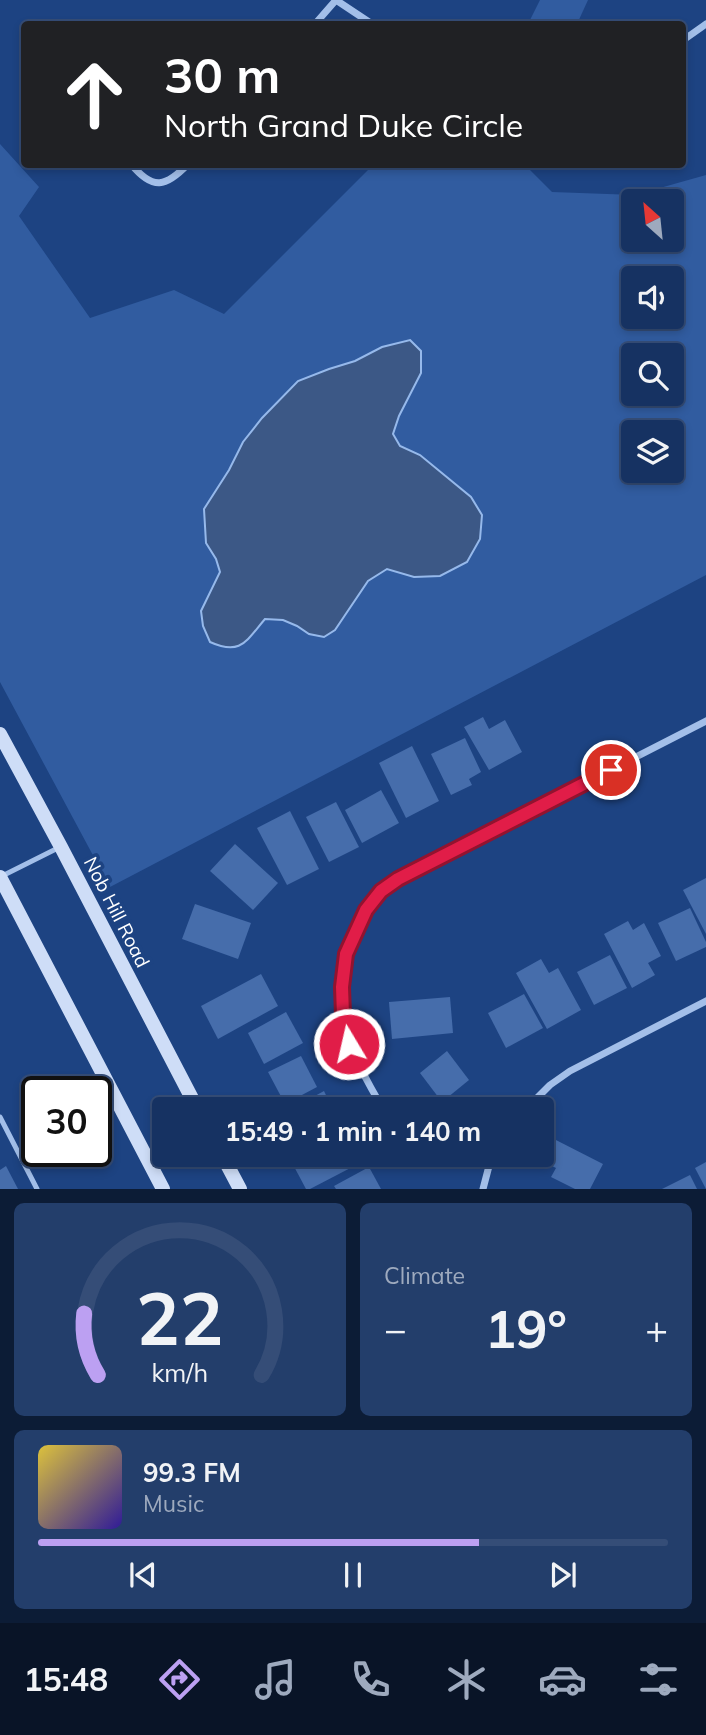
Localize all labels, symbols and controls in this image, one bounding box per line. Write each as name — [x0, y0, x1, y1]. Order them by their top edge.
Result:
text: 30 m — [164, 44, 280, 105]
icon: ahead — [49, 49, 140, 140]
text: North Grand Duke Circle — [164, 105, 523, 145]
north arrow — [621, 189, 684, 252]
map controls — [621, 189, 684, 483]
button: sound — [621, 266, 684, 329]
button: search — [621, 343, 684, 406]
button: layers — [621, 420, 684, 483]
pin — [581, 740, 641, 800]
icon: arrive — [592, 751, 630, 789]
street label: Nob Hill Road — [79, 853, 155, 971]
position arrow — [312, 1007, 386, 1081]
speed limit sign: 30 — [21, 1076, 112, 1167]
text: 15:49 · 1 min · 140 m — [225, 1115, 481, 1148]
text: Climate — [384, 1261, 465, 1290]
text: 22 — [136, 1273, 224, 1364]
text: 19° — [485, 1296, 567, 1361]
text: − — [384, 1305, 407, 1353]
text: + — [645, 1305, 668, 1353]
text: km/h — [152, 1357, 208, 1388]
text: 99.3 FM — [143, 1456, 241, 1489]
text: Music — [143, 1489, 204, 1518]
icon: previous — [124, 1556, 162, 1594]
icon: pause — [334, 1556, 372, 1594]
icon: next — [544, 1556, 582, 1594]
icon: directions — [155, 1655, 204, 1704]
icon: music — [251, 1655, 300, 1704]
icon: phone — [346, 1655, 395, 1704]
icon: climate — [442, 1655, 491, 1704]
icon: car — [538, 1655, 587, 1704]
icon: filters — [634, 1655, 683, 1704]
text: 15:48 — [23, 1659, 108, 1699]

